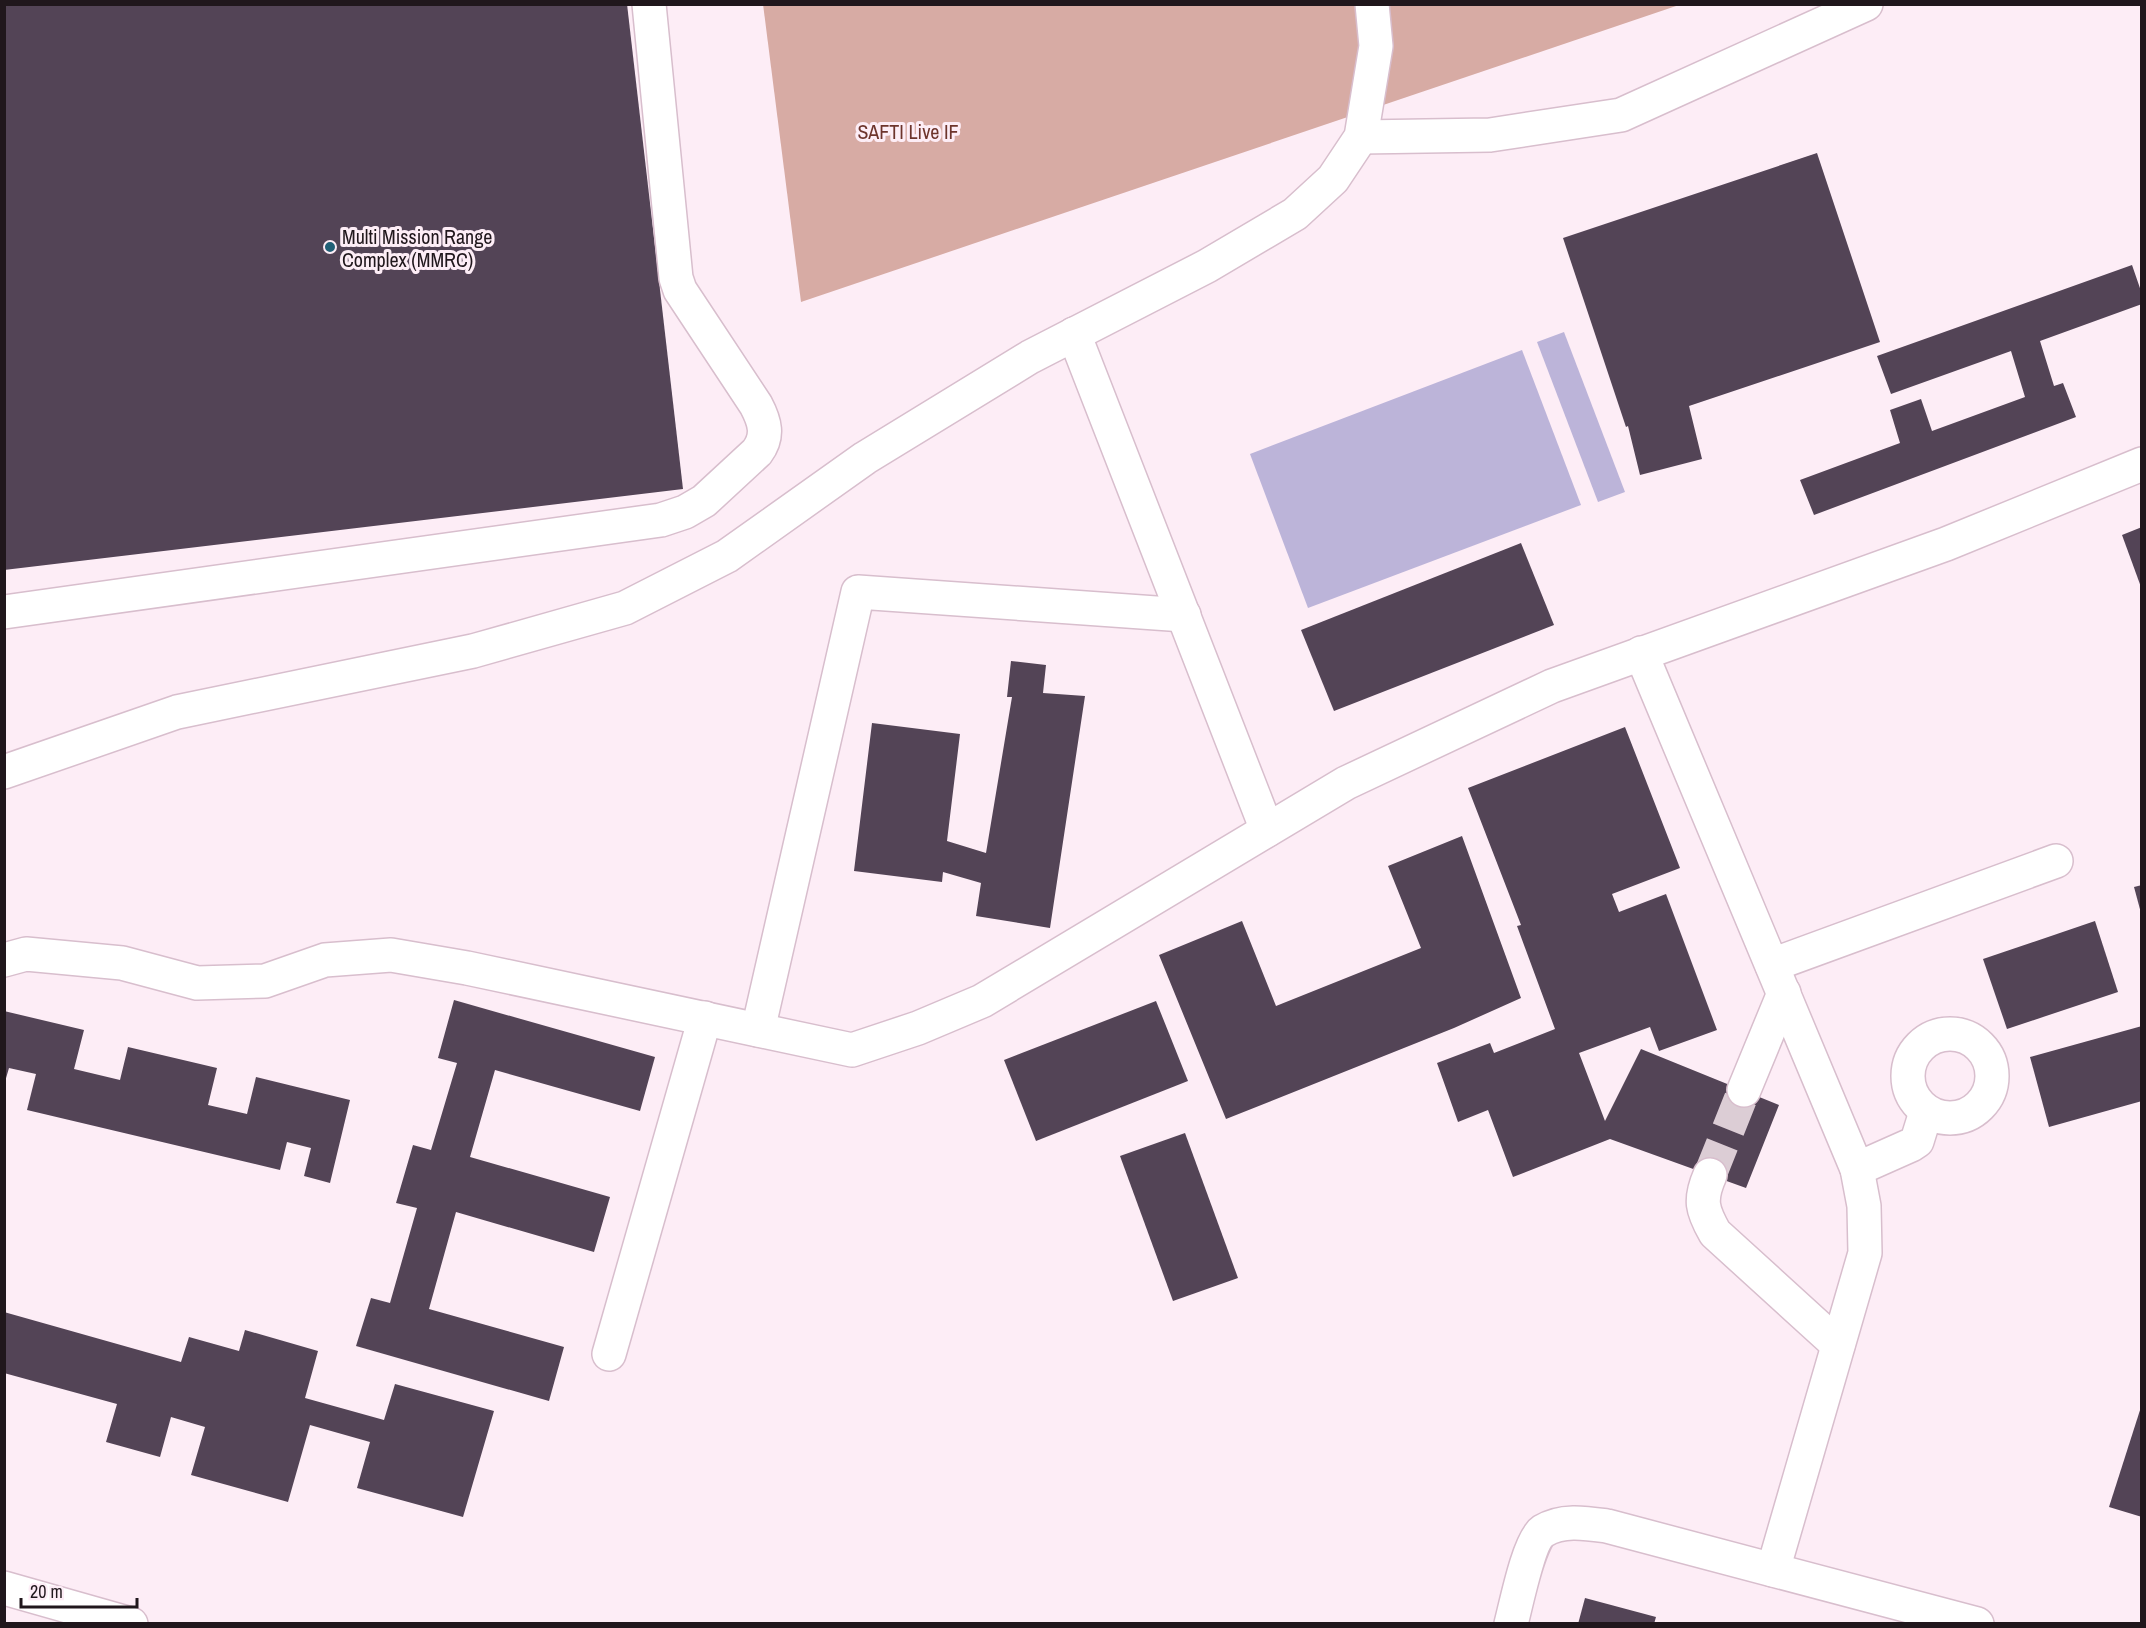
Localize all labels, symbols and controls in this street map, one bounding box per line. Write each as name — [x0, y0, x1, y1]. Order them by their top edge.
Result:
park label: SAFTI Live IF — [857, 118, 959, 145]
place label: Multi Mission Range Complex (MMRC) — [342, 223, 492, 273]
marker: Multi Mission Range Complex (MMRC) — [323, 240, 337, 254]
scale bar — [21, 1571, 136, 1609]
text: 20 m — [30, 1579, 63, 1604]

